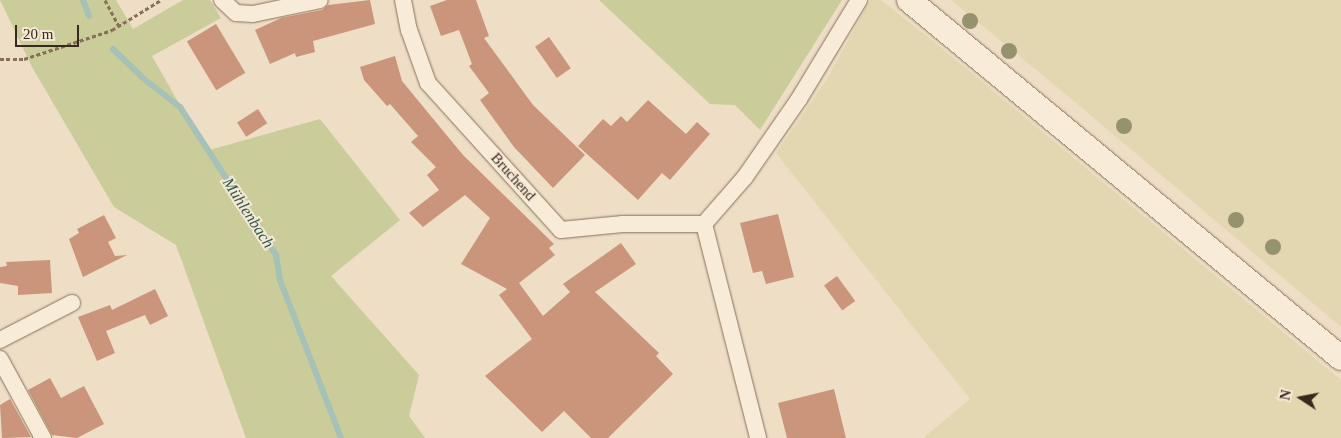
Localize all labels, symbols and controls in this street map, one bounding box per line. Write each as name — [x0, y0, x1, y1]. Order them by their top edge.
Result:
scale bar — [18, 15, 81, 47]
text: 20 m — [23, 26, 53, 42]
street label: Bruchend — [487, 149, 539, 205]
water label: Mühlenbach — [218, 174, 278, 252]
north arrow — [1276, 373, 1326, 423]
text: N — [1277, 389, 1294, 401]

